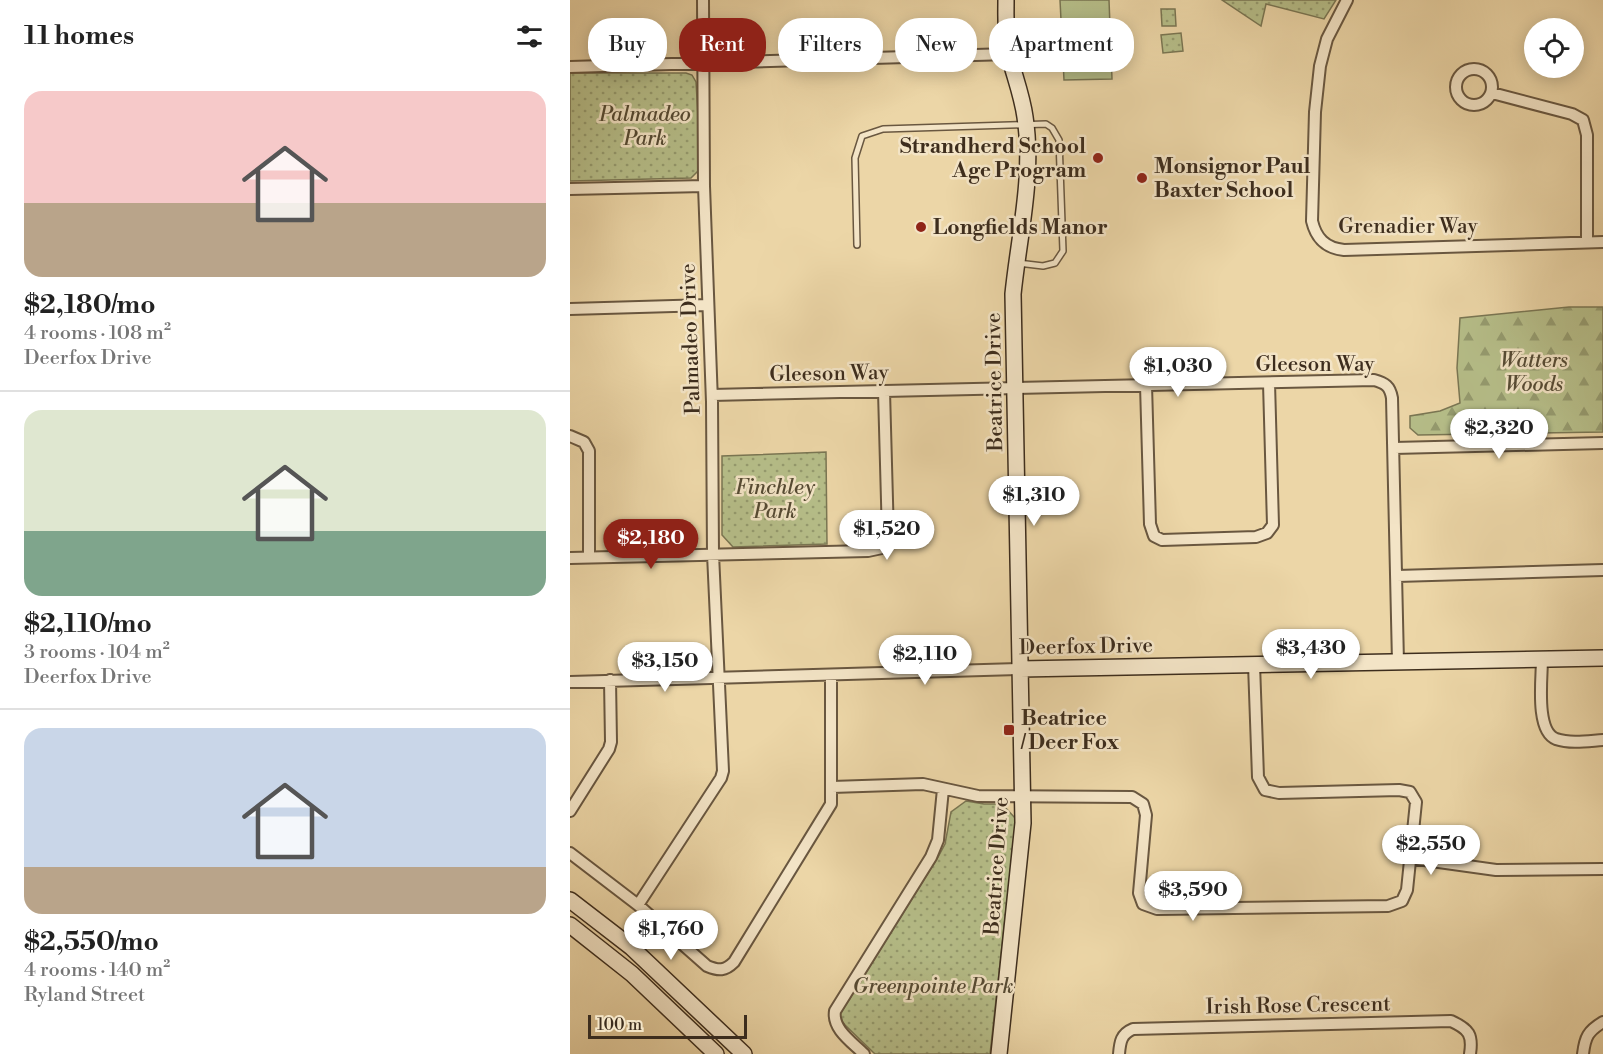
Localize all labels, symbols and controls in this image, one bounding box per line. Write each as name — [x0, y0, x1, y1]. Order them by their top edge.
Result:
chip: Buy — [588, 18, 667, 72]
chip: Rent — [679, 18, 766, 72]
chip: Filters — [778, 18, 883, 72]
chip: New — [895, 18, 977, 72]
chip: Apartment — [989, 18, 1134, 72]
map controls — [1524, 18, 1584, 78]
button: locate — [1524, 18, 1584, 78]
text: 11 homes — [24, 20, 134, 52]
icon: filters — [513, 20, 546, 53]
park label: Palmadeo Park — [598, 102, 691, 152]
icon: home — [231, 130, 339, 238]
place label: Strandherd School Age Program — [900, 134, 1086, 184]
marker: Strandherd School Age Program — [1091, 151, 1105, 165]
place label: Monsignor Paul Baxter School — [1154, 154, 1311, 204]
marker: Monsignor Paul Baxter School — [1135, 171, 1149, 185]
street label: Grenadier Way — [1338, 214, 1478, 240]
place label: Longfields Manor — [933, 215, 1108, 241]
marker: Longfields Manor — [914, 220, 928, 234]
street label: Palmadeo Drive — [675, 263, 707, 415]
text: $2,180/mo — [24, 289, 155, 321]
street label: Beatrice Drive — [981, 312, 1009, 453]
text: 4 rooms · 108 m² — [24, 321, 171, 346]
text: Deerfox Drive — [24, 346, 152, 371]
pin: $1,030 — [1129, 347, 1227, 398]
park label: Watters Woods — [1500, 348, 1568, 398]
street label: Gleeson Way — [1255, 352, 1375, 378]
text: $1,030 — [1144, 354, 1213, 379]
street label: Gleeson Way — [769, 360, 890, 388]
pin: $2,320 — [1450, 409, 1548, 460]
text: $2,320 — [1464, 416, 1534, 441]
icon: home — [231, 449, 339, 557]
park label: Finchley Park — [735, 475, 816, 525]
pin: $1,310 — [985, 476, 1083, 527]
text: $1,310 — [1003, 483, 1065, 508]
pin: $1,520 — [838, 510, 936, 561]
text: $1,520 — [853, 517, 921, 542]
pin: $2,180 — [602, 519, 700, 570]
text: $2,180 — [617, 526, 685, 551]
text: $2,110/mo — [24, 608, 152, 640]
pin: $3,430 — [1262, 629, 1360, 680]
street label: Deerfox Drive — [1019, 633, 1153, 661]
pin: $2,110 — [876, 635, 974, 686]
text: $3,430 — [1276, 636, 1346, 661]
text: 3 rooms · 104 m² — [24, 640, 170, 665]
pin: $3,150 — [616, 642, 714, 693]
text: $2,110 — [893, 642, 957, 667]
text: $3,150 — [632, 649, 698, 674]
text: Deerfox Drive — [24, 665, 152, 690]
place label: Beatrice / Deer Fox — [1020, 706, 1120, 756]
marker: Beatrice / Deer Fox — [1002, 723, 1016, 737]
icon: home — [231, 767, 339, 875]
street label: Beatrice Drive — [979, 796, 1015, 937]
pin: $2,550 — [1382, 825, 1480, 876]
text: $2,550 — [1396, 832, 1466, 857]
pin: $3,590 — [1144, 871, 1242, 922]
text: $3,590 — [1158, 878, 1228, 903]
pin: $1,760 — [622, 910, 720, 961]
text: $1,760 — [638, 917, 704, 942]
text: $2,550/mo — [24, 926, 159, 958]
text: 4 rooms · 140 m² — [24, 958, 170, 983]
park label: Greenpointe Park — [853, 974, 1013, 1000]
text: Ryland Street — [24, 983, 145, 1008]
street label: Irish Rose Crescent — [1205, 991, 1391, 1021]
scale bar — [588, 1012, 747, 1040]
text: 100 m — [597, 1015, 642, 1035]

